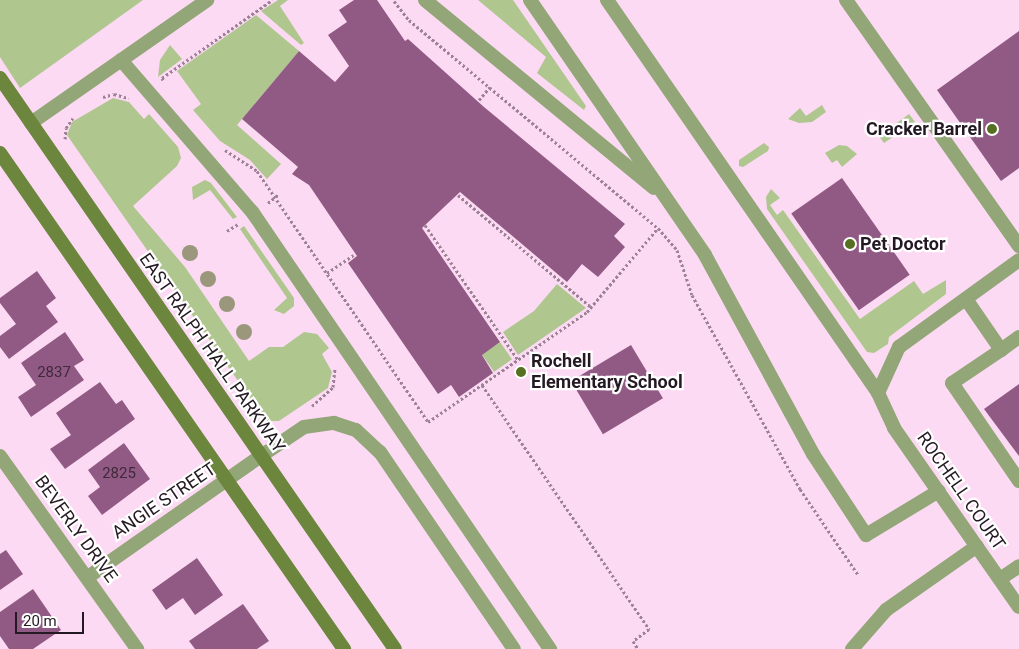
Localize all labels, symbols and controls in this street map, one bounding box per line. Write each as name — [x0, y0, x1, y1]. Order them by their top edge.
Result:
place label: Cracker Barrel — [866, 118, 982, 140]
marker: Cracker Barrel — [986, 123, 998, 135]
place label: Pet Doctor — [860, 233, 946, 255]
marker: Pet Doctor — [844, 238, 856, 250]
street label: EAST RALPH HALL PARKWAY — [135, 249, 289, 457]
place label: Rochell Elementary School — [531, 351, 683, 394]
house number: 2837 — [37, 364, 71, 382]
marker: Rochell Elementary School — [515, 366, 527, 378]
street label: ROCHELL COURT — [912, 428, 1010, 554]
street label: ANGIE STREET — [108, 458, 220, 544]
house number: 2825 — [102, 465, 136, 483]
street label: BEVERLY DRIVE — [30, 471, 122, 587]
scale bar — [18, 602, 86, 634]
text: 20 m — [23, 612, 57, 630]

